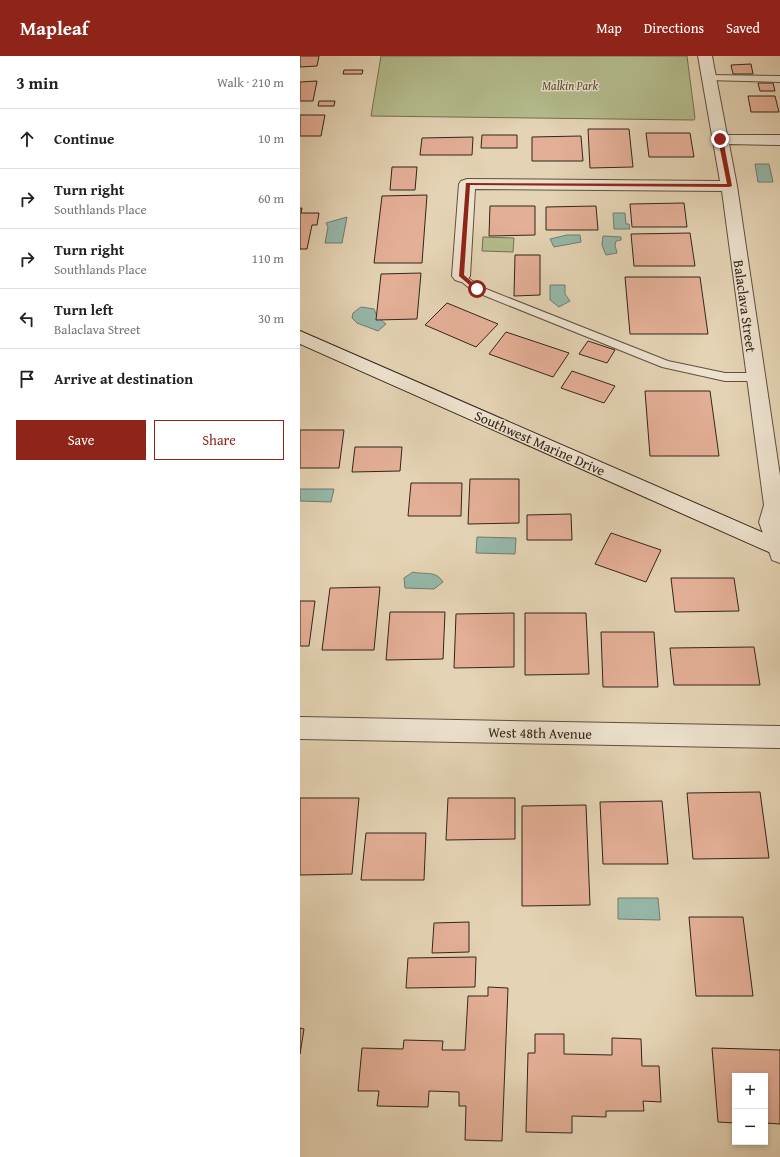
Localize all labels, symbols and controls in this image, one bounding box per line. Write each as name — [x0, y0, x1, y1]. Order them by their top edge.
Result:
text: Mapleaf — [20, 14, 89, 42]
text: Map — [596, 18, 622, 38]
text: Directions — [644, 18, 704, 38]
text: Saved — [726, 18, 760, 38]
text: 3 min — [16, 70, 58, 95]
text: Walk · 210 m — [217, 73, 284, 92]
park label: Malkin Park — [542, 77, 598, 94]
icon: ahead — [16, 128, 38, 150]
text: Continue — [54, 128, 115, 149]
text: 10 m — [258, 129, 284, 148]
route end — [711, 130, 729, 148]
text: Turn right — [54, 179, 125, 200]
icon: right — [16, 188, 38, 210]
text: 60 m — [258, 189, 284, 208]
text: Southlands Place — [54, 200, 147, 219]
text: Turn right — [54, 239, 125, 260]
icon: right — [16, 248, 38, 270]
text: 110 m — [252, 249, 284, 268]
street label: Balaclava Street — [729, 258, 761, 354]
text: Southlands Place — [54, 260, 147, 279]
route start — [468, 280, 486, 298]
text: Turn left — [54, 299, 113, 320]
icon: left — [16, 308, 38, 330]
text: 30 m — [258, 309, 284, 328]
text: Balaclava Street — [54, 320, 141, 339]
icon: arrive — [16, 368, 38, 390]
text: Arrive at destination — [54, 368, 193, 389]
street label: Southwest Marine Drive — [472, 405, 609, 481]
button: Save — [16, 420, 146, 460]
button: Share — [154, 420, 284, 460]
street label: West 48th Avenue — [488, 722, 593, 744]
map controls — [732, 1073, 768, 1145]
button: + — [732, 1073, 768, 1109]
button: − — [732, 1109, 768, 1145]

